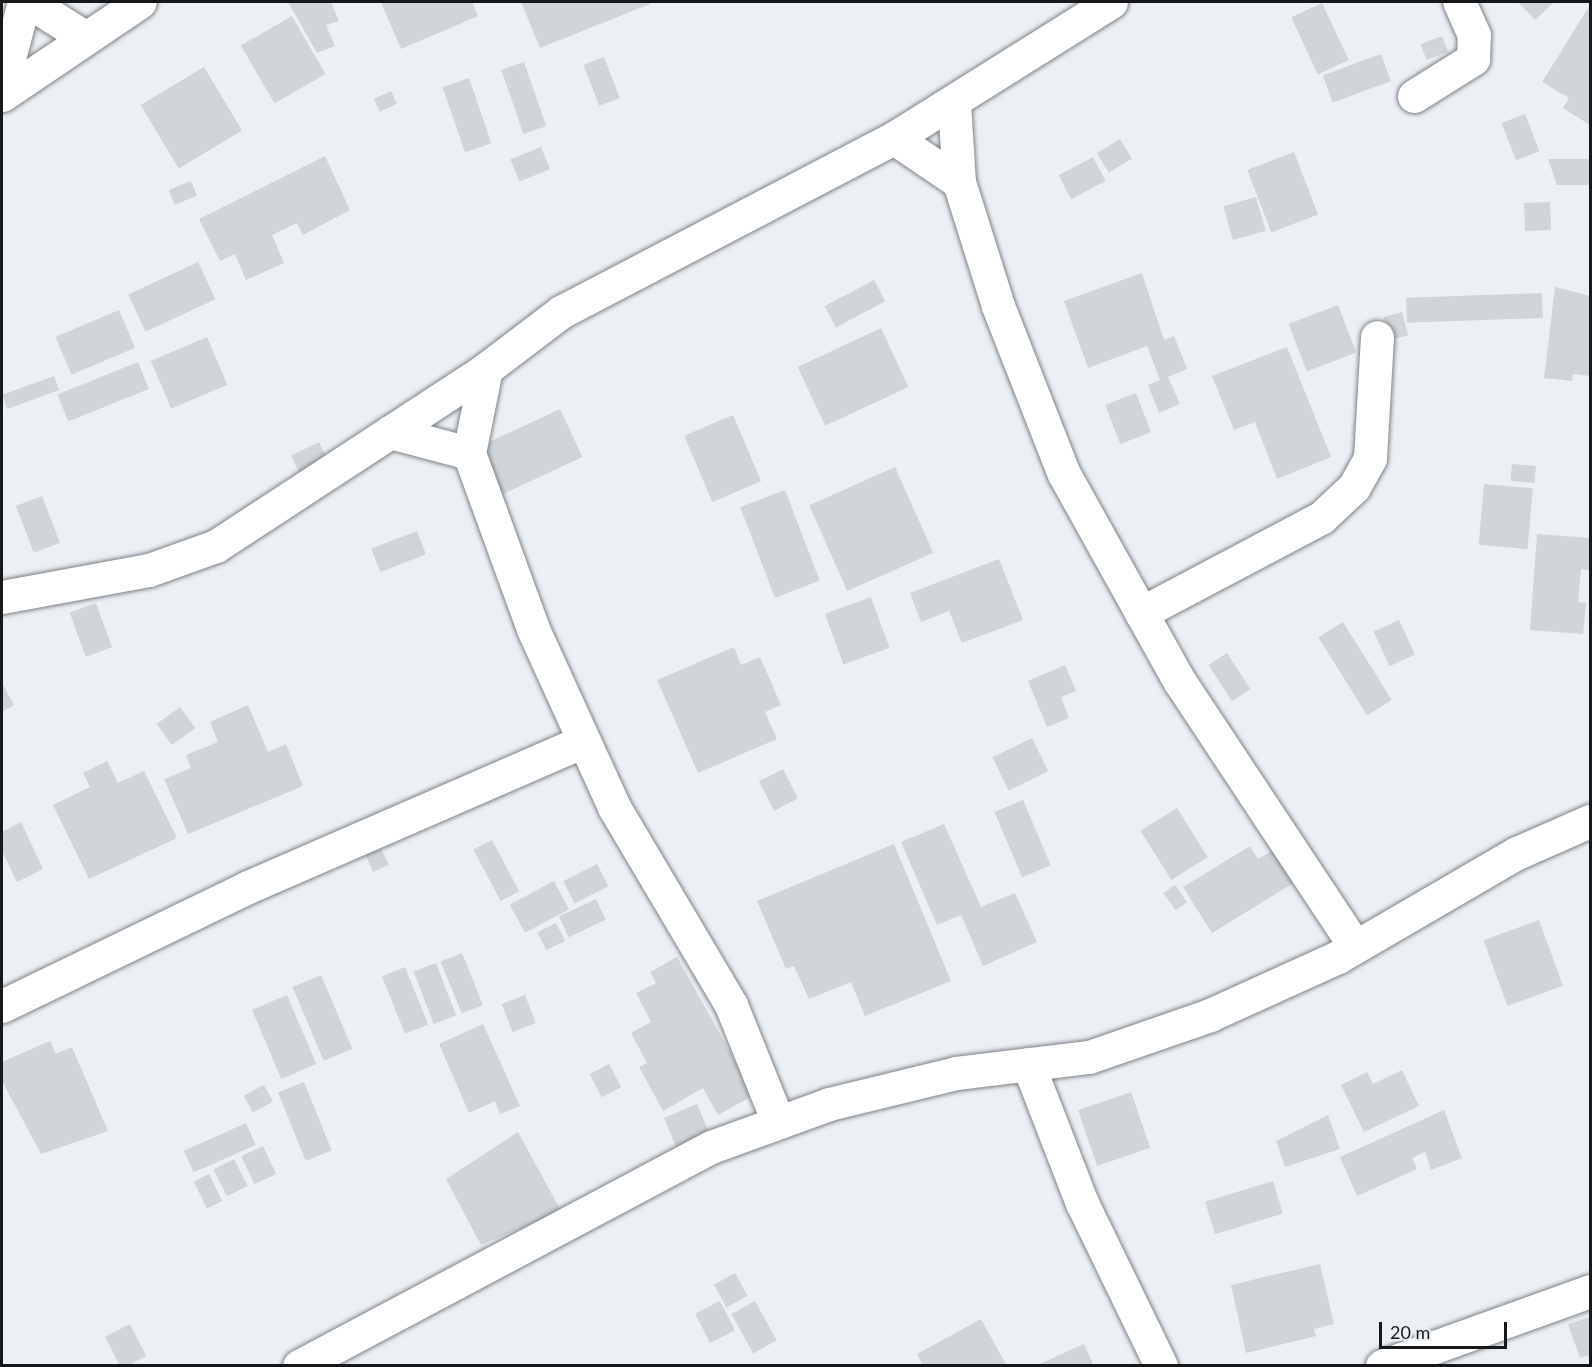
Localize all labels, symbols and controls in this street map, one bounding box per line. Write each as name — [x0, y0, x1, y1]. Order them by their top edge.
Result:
scale bar — [1382, 1310, 1510, 1348]
text: 20 m — [1390, 1321, 1430, 1343]

